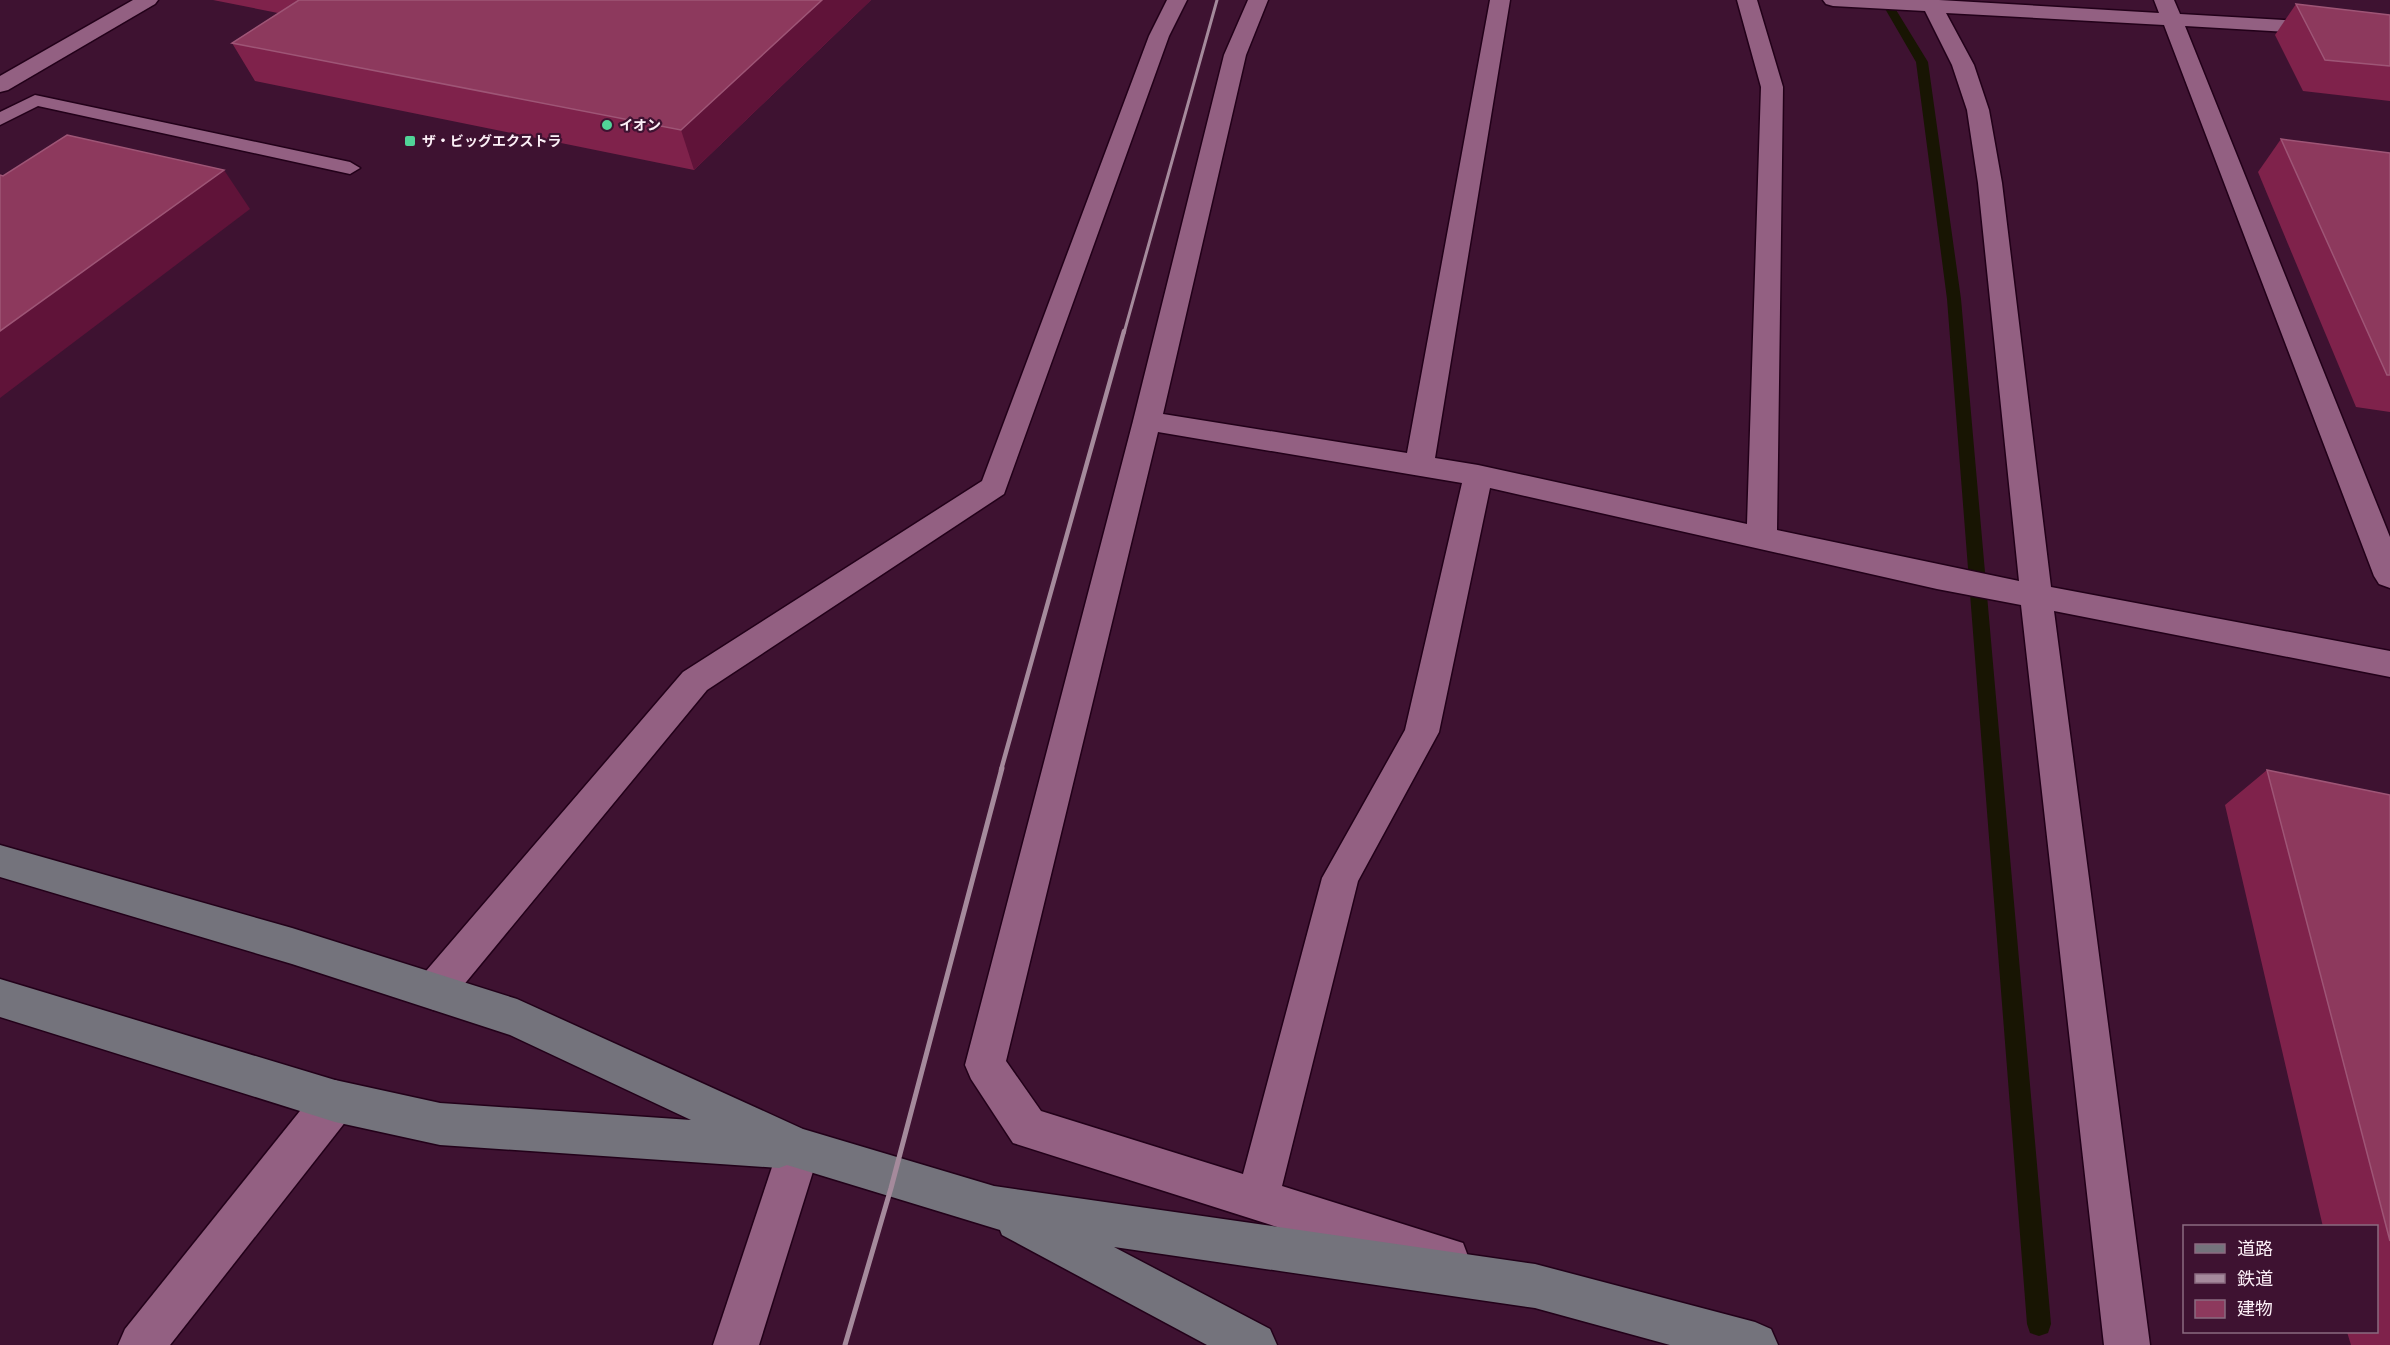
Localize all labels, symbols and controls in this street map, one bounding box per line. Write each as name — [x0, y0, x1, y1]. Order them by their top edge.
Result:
place label: イオン — [619, 116, 661, 136]
marker: イオン — [600, 118, 614, 132]
place label: ザ・ビッグエクストラ — [422, 132, 562, 152]
marker: ザ・ビッグエクストラ — [403, 134, 417, 148]
legend — [2183, 1225, 2378, 1333]
text: 道路 — [2237, 1237, 2273, 1262]
text: 鉄道 — [2237, 1267, 2273, 1292]
text: 建物 — [2237, 1297, 2273, 1322]

